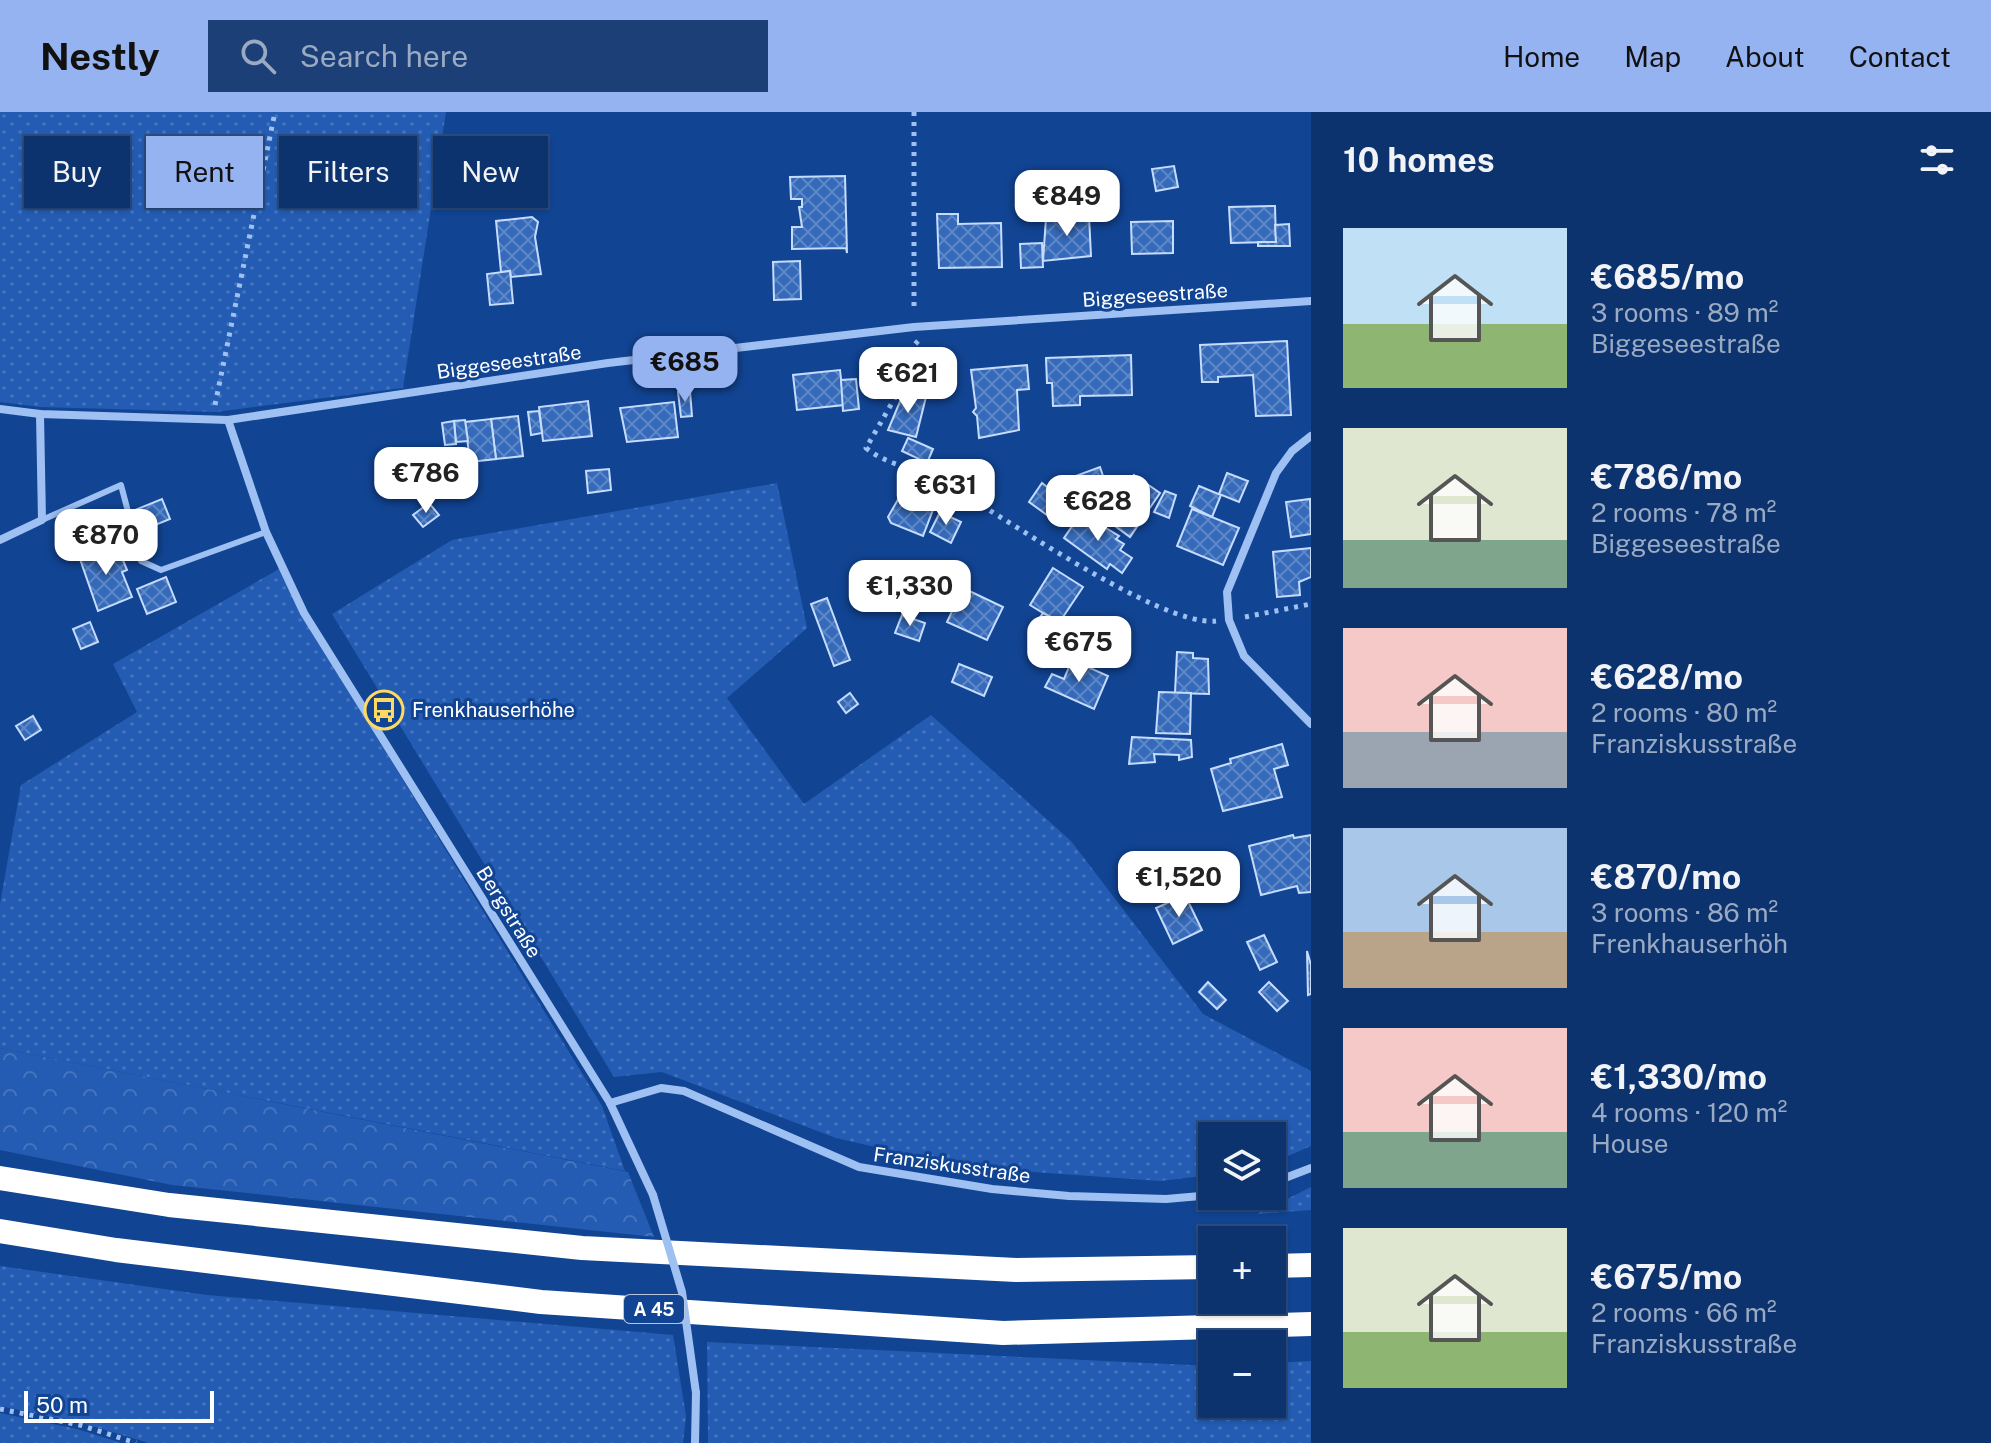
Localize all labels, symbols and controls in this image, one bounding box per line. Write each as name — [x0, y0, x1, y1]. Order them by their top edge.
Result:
search box — [208, 20, 768, 92]
text: Nestly — [40, 34, 160, 79]
icon: search — [236, 34, 280, 78]
text: Search here — [300, 38, 468, 74]
text: Home — [1503, 40, 1580, 73]
text: Map — [1624, 40, 1681, 73]
text: About — [1725, 40, 1805, 73]
text: Contact — [1849, 40, 1951, 73]
chip: Buy — [24, 136, 130, 208]
chip: Rent — [146, 136, 263, 208]
chip: Filters — [279, 136, 417, 208]
chip: New — [433, 136, 548, 208]
icon: filters — [1915, 138, 1959, 182]
text: 10 homes — [1343, 140, 1495, 180]
pin: €849 — [1020, 170, 1114, 238]
text: €849 — [1033, 180, 1101, 211]
text: €685/mo — [1591, 257, 1744, 297]
icon: home — [1407, 260, 1503, 356]
street label: Biggeseestraße — [1081, 278, 1229, 312]
text: 3 rooms · 89 m² — [1591, 297, 1778, 328]
text: Biggeseestraße — [1591, 328, 1781, 359]
pin: €685 — [638, 336, 732, 404]
street label: Biggeseestraße — [435, 340, 583, 384]
text: €685 — [650, 346, 720, 377]
pin: €621 — [861, 347, 955, 415]
text: €621 — [877, 357, 939, 388]
pin: €786 — [379, 447, 473, 515]
text: €786 — [392, 457, 460, 488]
text: €786/mo — [1591, 457, 1742, 497]
pin: €631 — [899, 459, 993, 527]
icon: home — [1407, 460, 1503, 556]
text: €631 — [915, 469, 977, 500]
pin: €628 — [1051, 475, 1145, 543]
text: €628 — [1064, 485, 1132, 516]
text: 2 rooms · 78 m² — [1591, 497, 1776, 528]
pin: €870 — [59, 509, 153, 577]
text: €870 — [73, 519, 139, 550]
text: Biggeseestraße — [1591, 528, 1781, 559]
pin: €1,330 — [845, 560, 975, 628]
text: €1,330 — [867, 570, 953, 601]
pin: €675 — [1032, 616, 1126, 684]
text: €675 — [1045, 626, 1113, 657]
text: €628/mo — [1591, 657, 1743, 697]
icon: home — [1407, 660, 1503, 756]
bus stop icon: Frenkhauserhöhe — [363, 689, 405, 731]
text: 2 rooms · 80 m² — [1591, 697, 1777, 728]
place label: Frenkhauserhöhe — [412, 698, 575, 722]
text: Franziskusstraße — [1591, 728, 1797, 759]
pin: €1,520 — [1114, 851, 1244, 919]
text: €870/mo — [1591, 857, 1741, 897]
icon: home — [1407, 860, 1503, 956]
text: €1,520 — [1136, 861, 1222, 892]
street label: Bergstraße — [471, 862, 547, 962]
text: 3 rooms · 86 m² — [1591, 897, 1778, 928]
text: Frenkhauserhöh — [1591, 928, 1788, 959]
text: €1,330/mo — [1591, 1057, 1767, 1097]
icon: home — [1407, 1060, 1503, 1156]
text: 4 rooms · 120 m² — [1591, 1097, 1787, 1128]
map controls — [1198, 1122, 1286, 1418]
button: layers — [1198, 1122, 1286, 1210]
text: House — [1591, 1128, 1668, 1159]
street label: Franziskusstraße — [872, 1142, 1032, 1188]
button: + — [1198, 1226, 1286, 1314]
text: €675/mo — [1591, 1257, 1742, 1297]
icon: home — [1407, 1260, 1503, 1356]
road number: A 45 — [624, 1295, 684, 1323]
text: 2 rooms · 66 m² — [1591, 1297, 1777, 1328]
text: Franziskusstraße — [1591, 1328, 1797, 1359]
button: − — [1198, 1330, 1286, 1418]
scale bar — [24, 1387, 214, 1423]
text: 50 m — [36, 1392, 88, 1418]

